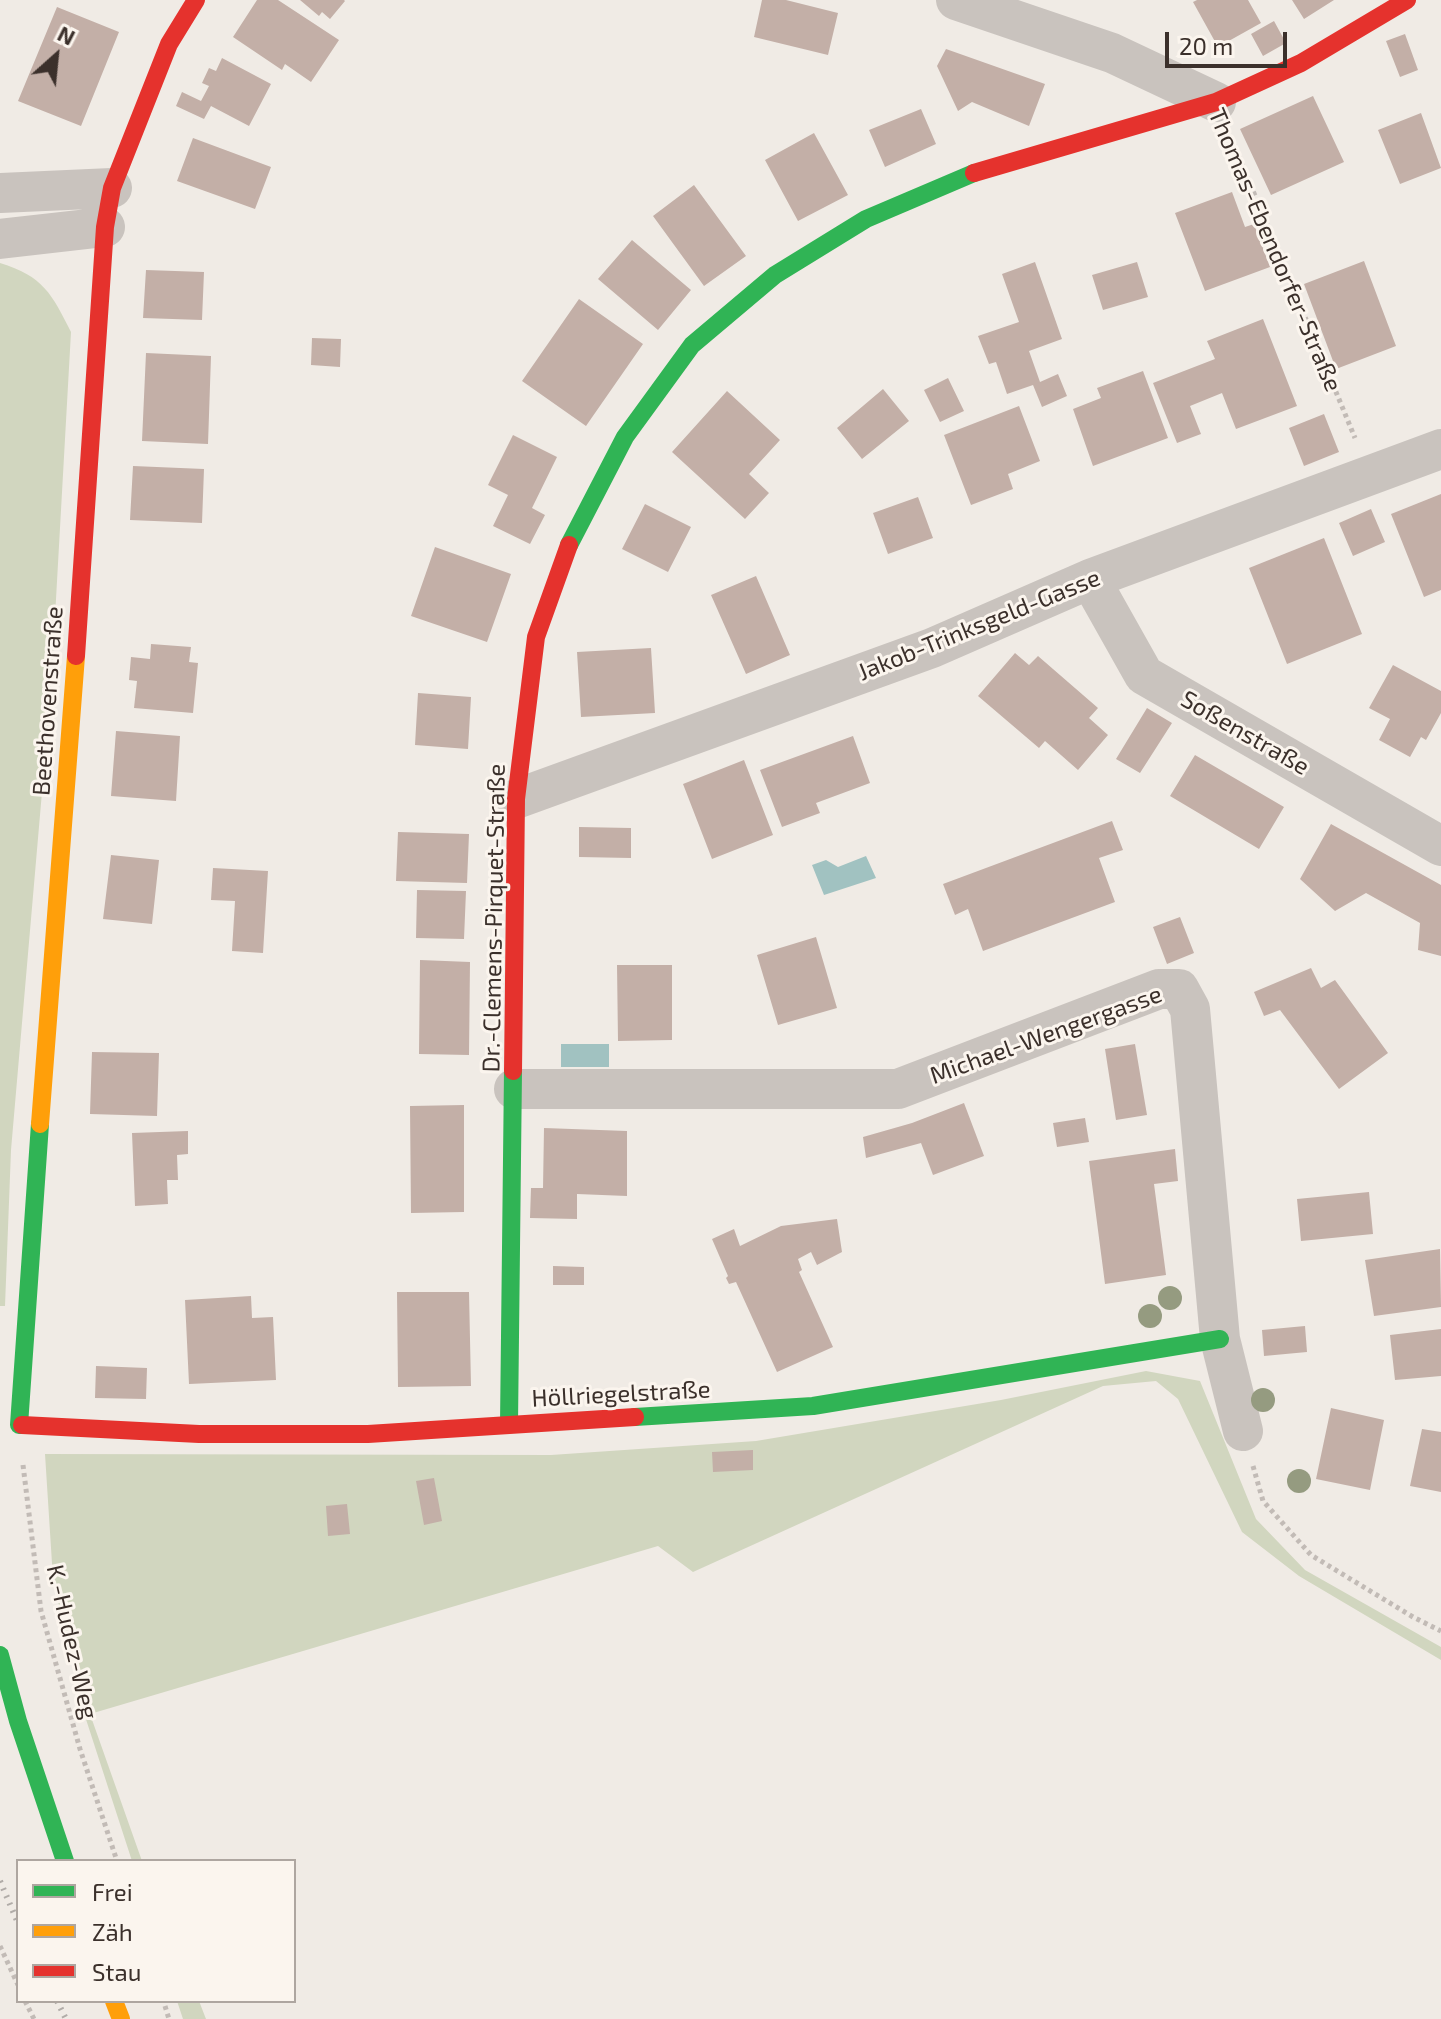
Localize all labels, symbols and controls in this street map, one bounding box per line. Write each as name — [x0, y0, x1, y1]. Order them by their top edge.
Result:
north arrow — [16, 16, 96, 96]
scale bar — [1169, 16, 1291, 66]
text: N — [54, 19, 80, 50]
text: 20 m — [1179, 31, 1233, 60]
street label: Thomas-Ebendorfer-Straße — [1202, 104, 1348, 396]
street label: Jakob-Trinksgeld-Gasse — [854, 563, 1104, 687]
street label: Beethovenstraße — [27, 605, 69, 797]
street label: Soßenstraße — [1176, 685, 1314, 781]
street label: Dr.-Clemens-Pirquet-Straße — [477, 763, 511, 1073]
street label: Michael-Wengergasse — [926, 980, 1166, 1090]
street label: Höllriegelstraße — [531, 1375, 711, 1413]
street label: K.-Hudez-Weg — [40, 1562, 104, 1722]
legend — [16, 1859, 296, 2003]
text: Frei — [92, 1877, 133, 1906]
text: Zäh — [92, 1917, 133, 1946]
text: Stau — [92, 1957, 141, 1986]

